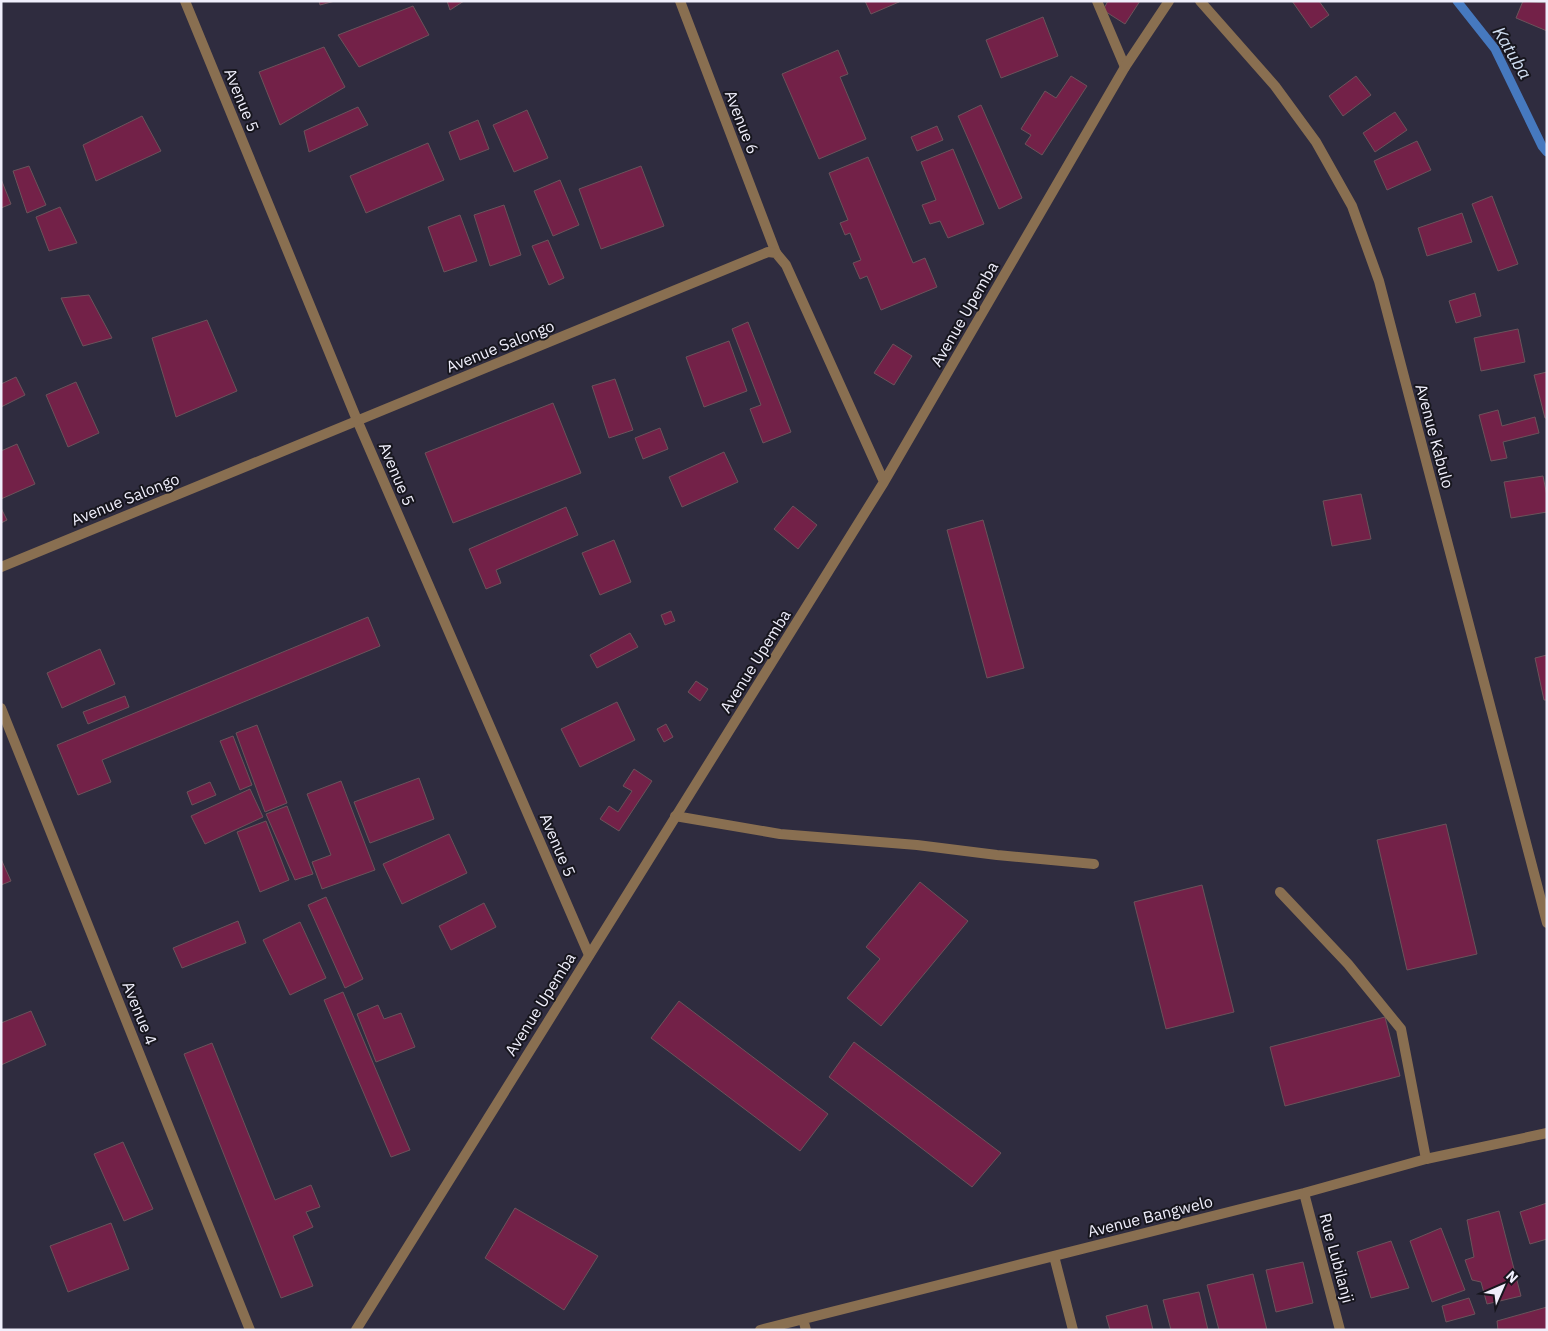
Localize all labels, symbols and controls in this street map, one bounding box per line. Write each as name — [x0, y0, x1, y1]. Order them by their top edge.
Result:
water label: Katuba — [1488, 22, 1537, 83]
street label: Avenue 5 — [220, 65, 264, 135]
street label: Avenue 6 — [721, 87, 763, 157]
street label: Avenue Upemba — [926, 258, 1002, 370]
street label: Avenue Salongo — [443, 315, 557, 377]
street label: Avenue Kabulo — [1411, 382, 1459, 490]
street label: Avenue 5 — [375, 439, 419, 509]
street label: Avenue Salongo — [68, 468, 182, 530]
street label: Avenue Upemba — [715, 605, 795, 716]
street label: Avenue 5 — [536, 810, 580, 880]
street label: Avenue Upemba — [500, 948, 580, 1059]
street label: Avenue 4 — [118, 978, 162, 1048]
street label: Avenue Bangwelo — [1085, 1191, 1215, 1241]
street label: Rue Lubilanji — [1315, 1211, 1359, 1305]
north arrow — [1478, 1261, 1528, 1311]
text: N — [1502, 1267, 1522, 1287]

